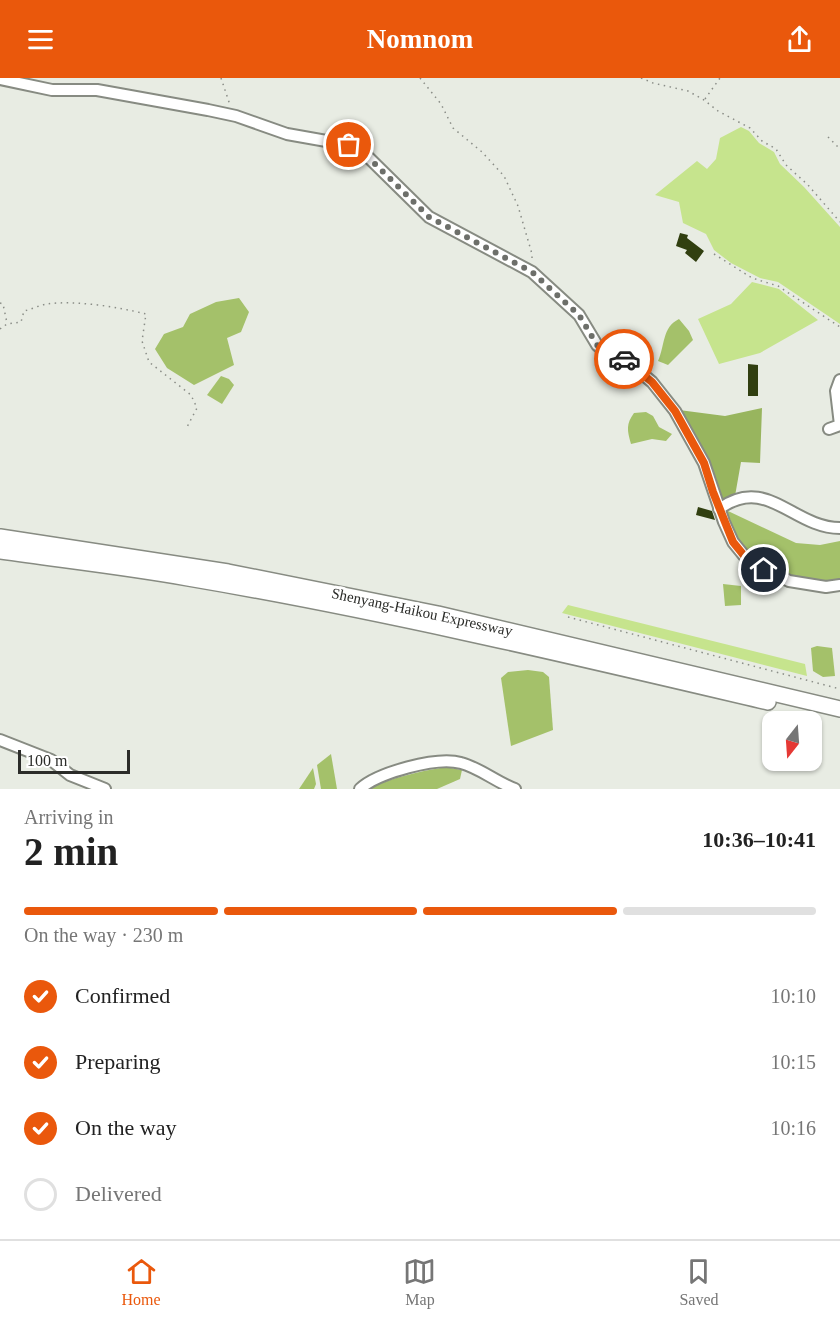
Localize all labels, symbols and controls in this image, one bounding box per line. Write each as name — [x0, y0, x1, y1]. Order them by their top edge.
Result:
icon: menu — [24, 23, 57, 56]
icon: share — [783, 23, 816, 56]
text: Nomnom — [367, 24, 473, 54]
pin — [323, 119, 374, 170]
icon: bag — [332, 128, 365, 161]
courier — [594, 329, 654, 389]
icon: car — [608, 343, 641, 376]
pin — [738, 544, 789, 595]
icon: home — [747, 553, 780, 586]
street label: Shenyang-Haikou Expressway — [330, 585, 514, 639]
north arrow — [762, 711, 822, 771]
map controls — [762, 711, 822, 771]
scale bar — [18, 747, 130, 774]
text: 100 m — [27, 752, 67, 769]
text: Arriving in — [24, 806, 113, 828]
text: 10:36–10:41 — [702, 827, 816, 852]
text: 2 min — [24, 830, 118, 873]
text: On the way · 230 m — [24, 924, 183, 946]
icon: check — [24, 980, 57, 1013]
text: Confirmed — [75, 983, 170, 1008]
text: 10:10 — [770, 985, 816, 1007]
icon: check — [24, 1046, 57, 1079]
text: Preparing — [75, 1049, 161, 1074]
text: 10:15 — [770, 1051, 816, 1073]
icon: check — [24, 1112, 57, 1145]
text: On the way — [75, 1115, 176, 1140]
text: 10:16 — [770, 1117, 816, 1139]
text: Delivered — [75, 1181, 162, 1206]
tab: Home — [121, 1255, 161, 1309]
tab: Map — [403, 1255, 436, 1309]
tab: Saved — [679, 1255, 719, 1309]

